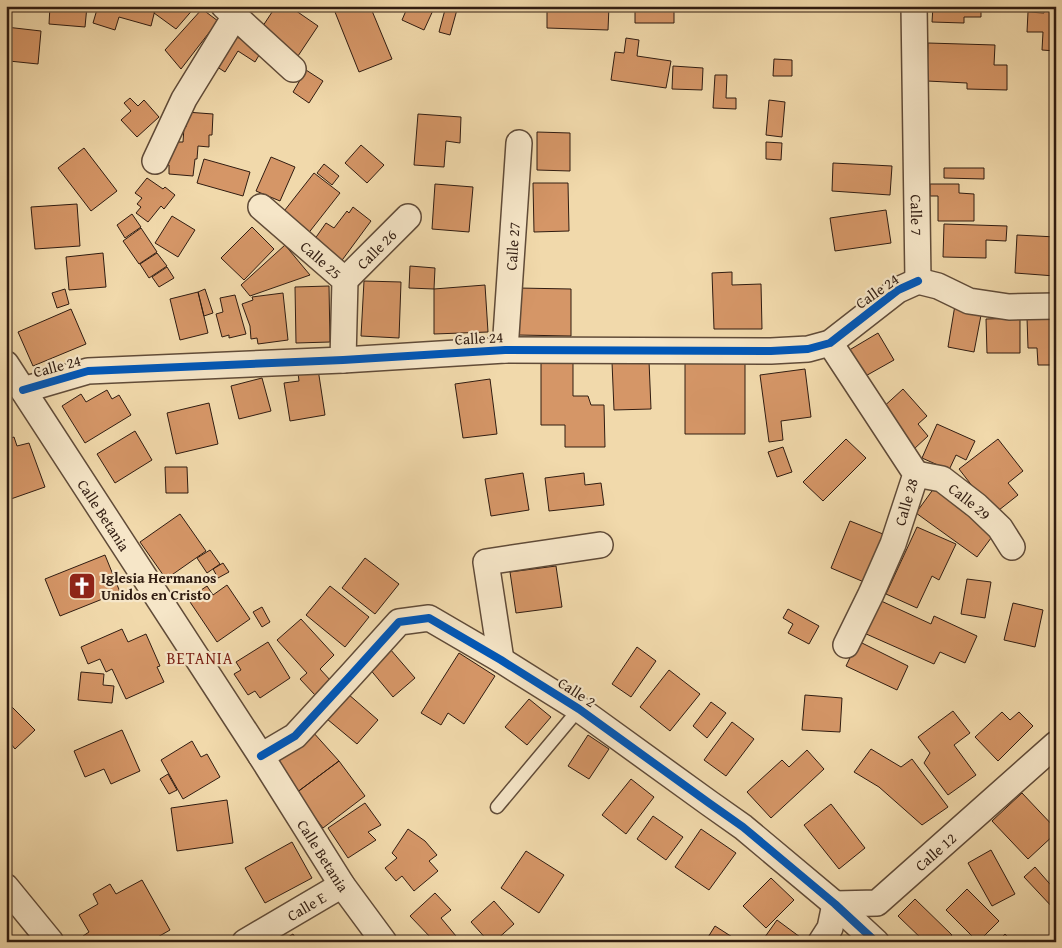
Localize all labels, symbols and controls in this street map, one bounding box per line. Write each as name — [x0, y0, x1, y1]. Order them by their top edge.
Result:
street label: Calle 7 — [906, 194, 928, 236]
street label: Calle 27 — [500, 221, 524, 271]
street label: Calle 26 — [352, 224, 401, 273]
street label: Calle 25 — [296, 236, 347, 283]
street label: Calle 24 — [851, 269, 903, 313]
street label: Calle 24 — [454, 326, 504, 350]
street label: Calle 24 — [31, 350, 83, 382]
street label: Calle Betania — [73, 475, 135, 555]
street label: Calle 28 — [889, 476, 923, 528]
street label: Calle 29 — [945, 478, 996, 524]
place label: Iglesia Hermanos Unidos en Cristo — [101, 567, 217, 605]
church icon: Iglesia Hermanos Unidos en Cristo — [67, 571, 97, 601]
district label: BETANIA — [167, 646, 233, 670]
street label: Calle 2 — [554, 672, 600, 712]
street label: Calle Betania — [293, 815, 354, 896]
street label: Calle 12 — [910, 827, 960, 875]
street label: Calle E — [283, 886, 330, 926]

